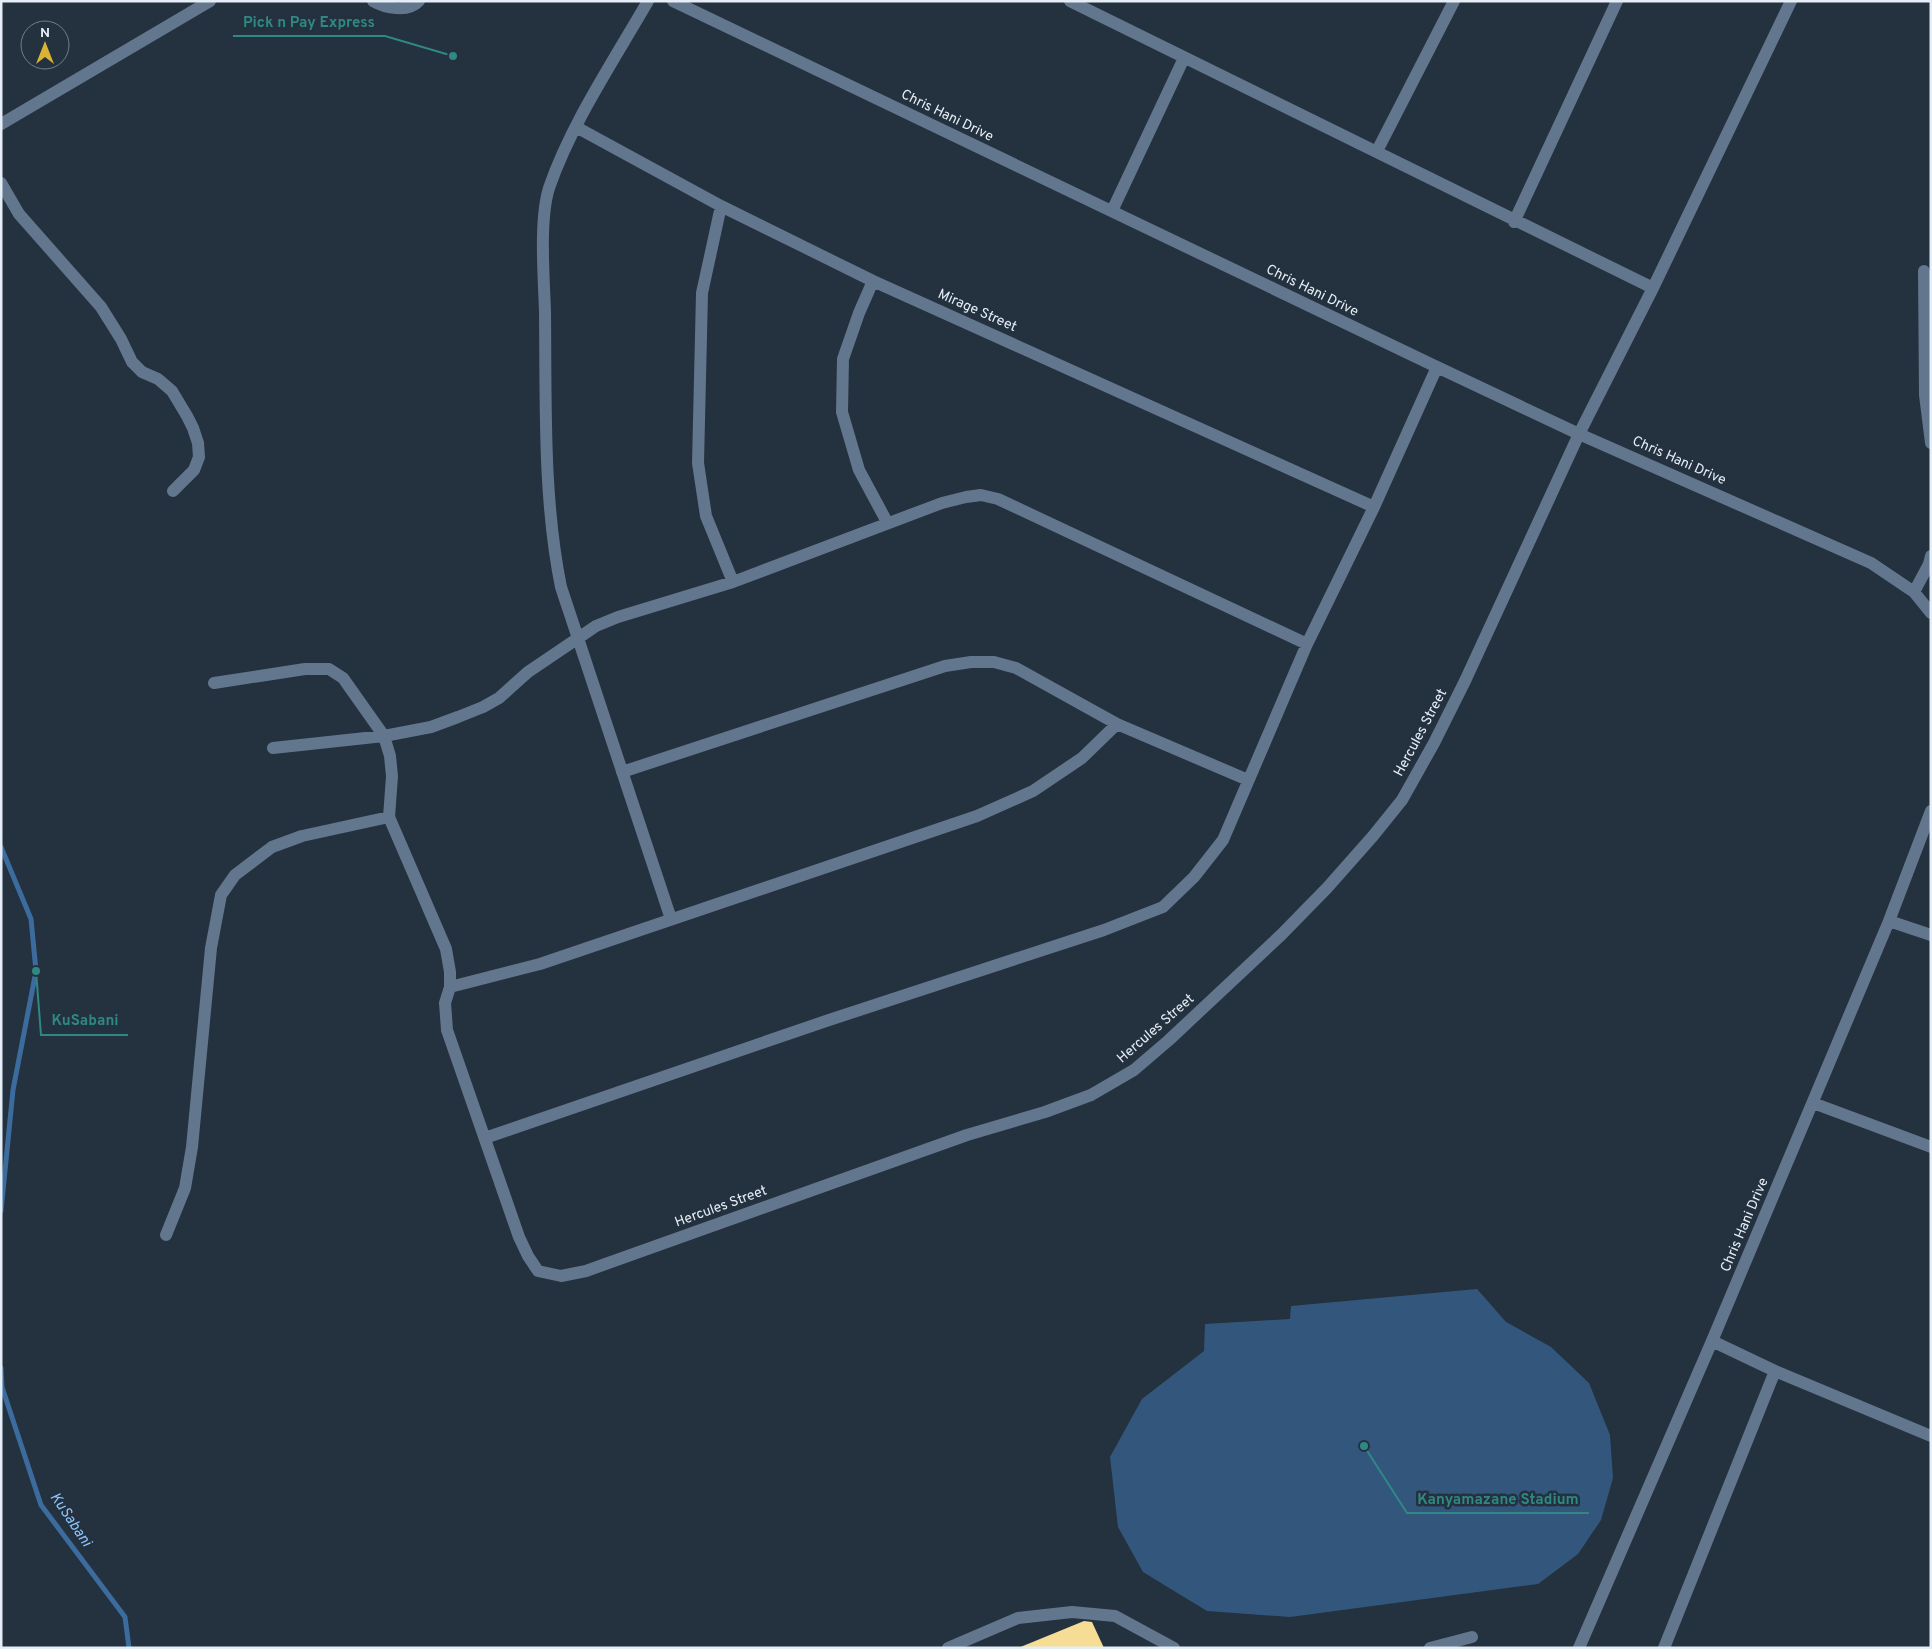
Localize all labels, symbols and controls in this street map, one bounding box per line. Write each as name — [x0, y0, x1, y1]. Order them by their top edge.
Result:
callout: Pick n Pay Express — [233, 6, 385, 36]
text: Pick n Pay Express — [243, 14, 375, 33]
north arrow — [20, 20, 70, 70]
text: N — [40, 25, 50, 42]
street label: Chris Hani Drive — [898, 86, 996, 146]
street label: Chris Hani Drive — [1263, 261, 1361, 321]
street label: Mirage Street — [935, 286, 1019, 336]
street label: Chris Hani Drive — [1630, 433, 1728, 489]
street label: Hercules Street — [1391, 686, 1451, 780]
street label: Hercules Street — [1114, 991, 1198, 1067]
callout: KuSabani — [41, 1005, 128, 1035]
text: KuSabani — [52, 1012, 119, 1031]
street label: Chris Hani Drive — [1717, 1175, 1773, 1275]
street label: Hercules Street — [673, 1182, 769, 1232]
callout: Kanyamazane Stadium — [1407, 1483, 1589, 1513]
water label: KuSabani — [45, 1489, 96, 1552]
text: Kanyamazane Stadium — [1417, 1491, 1579, 1510]

